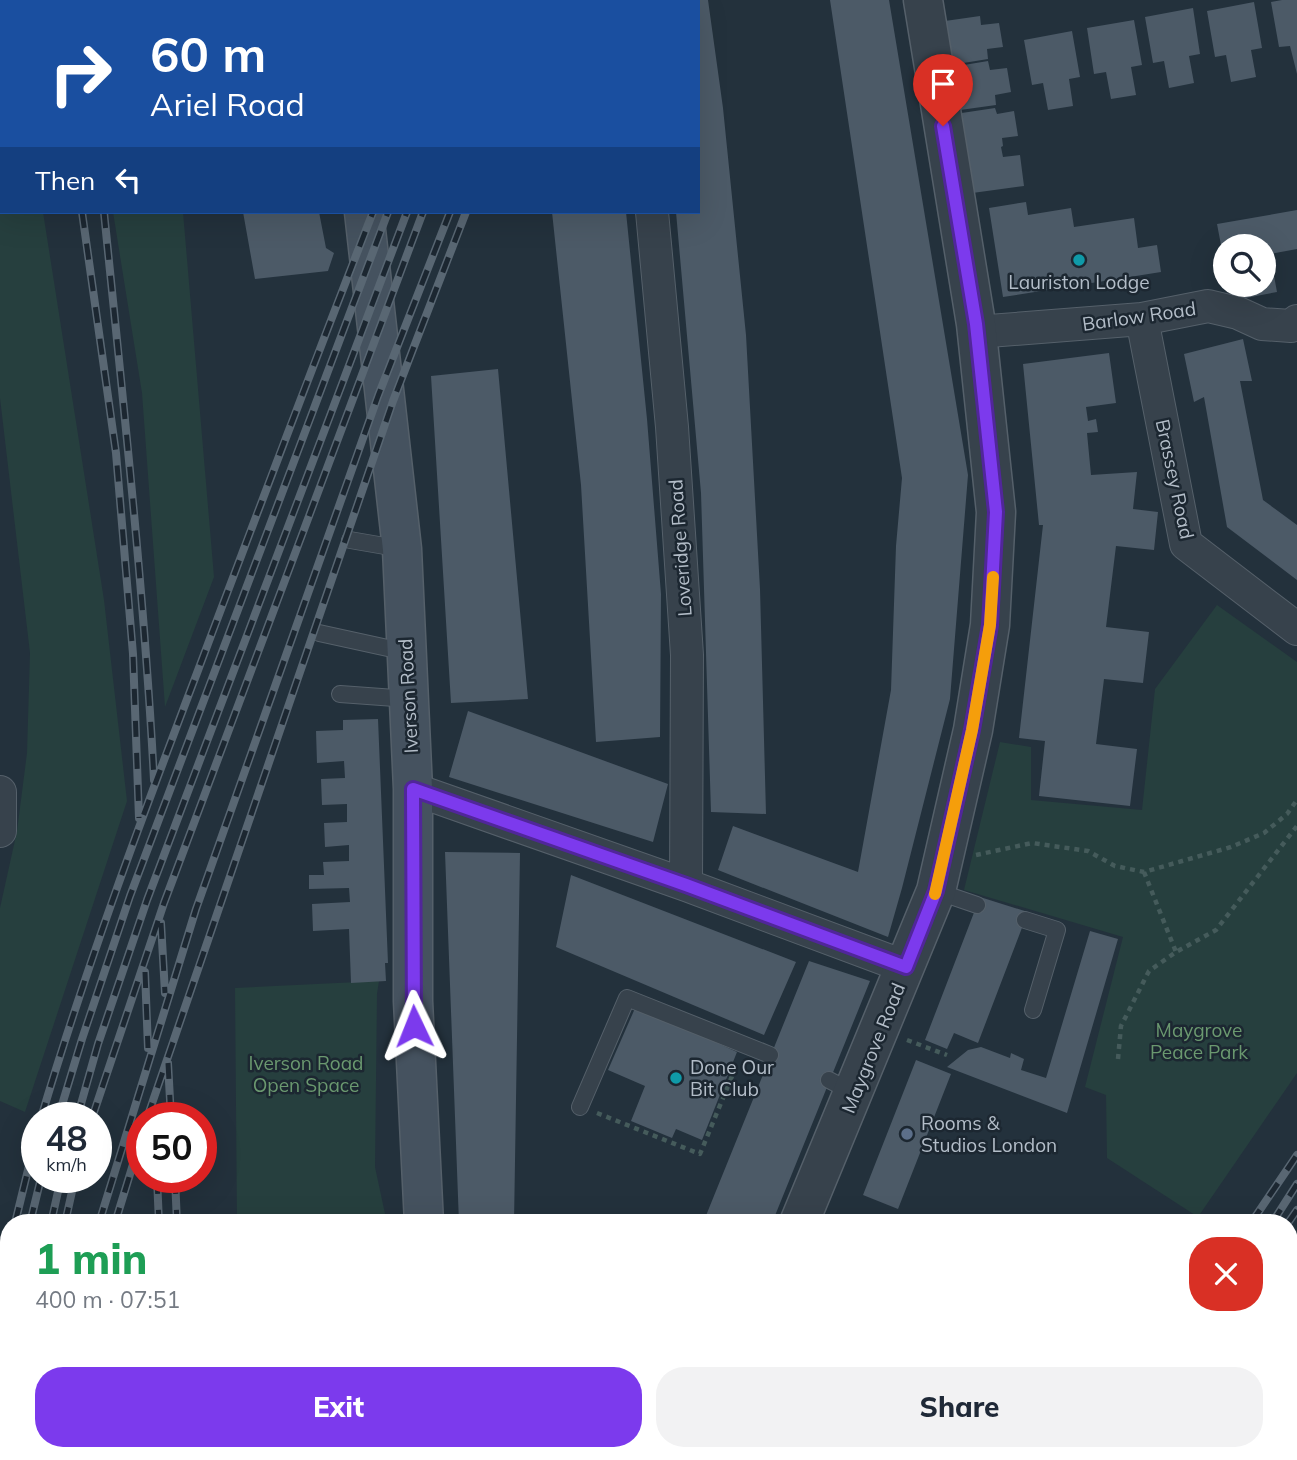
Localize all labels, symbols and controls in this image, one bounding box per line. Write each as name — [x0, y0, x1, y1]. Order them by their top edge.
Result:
text: 60 m — [150, 23, 266, 84]
icon: right — [35, 28, 126, 119]
pin — [913, 54, 973, 126]
icon: arrive — [924, 65, 962, 103]
text: Ariel Road — [150, 84, 305, 124]
icon: left — [109, 161, 147, 199]
text: Then — [35, 164, 95, 197]
map controls — [1213, 234, 1276, 297]
button: search — [1213, 234, 1276, 297]
marker: Lauriston Lodge — [1071, 252, 1087, 268]
place label: Lauriston Lodge — [1008, 270, 1150, 294]
street label: Barlow Road — [1081, 296, 1197, 336]
street label: Brassey Road — [1151, 417, 1199, 541]
street label: Loveridge Road — [663, 479, 697, 617]
street label: Iverson Road — [393, 638, 423, 754]
street label: Maygrove Road — [836, 979, 910, 1117]
position arrow — [377, 989, 451, 1063]
park label: Maygrove Peace Park — [1150, 1018, 1248, 1064]
park label: Iverson Road Open Space — [249, 1051, 363, 1097]
place label: Done Our Bit Club — [690, 1055, 774, 1101]
marker: Done Our Bit Club — [668, 1070, 684, 1086]
speed limit sign: 50 — [126, 1102, 217, 1193]
place label: Rooms & Studios London — [921, 1111, 1057, 1157]
text: 48 — [45, 1116, 88, 1160]
marker: Rooms & Studios London — [899, 1126, 915, 1142]
text: km/h — [46, 1153, 87, 1176]
text: 1 min — [35, 1232, 148, 1285]
button: close — [1189, 1237, 1263, 1311]
text: 400 m · 07:51 — [35, 1285, 180, 1314]
button: Exit — [35, 1367, 642, 1447]
button: Share — [656, 1367, 1263, 1447]

